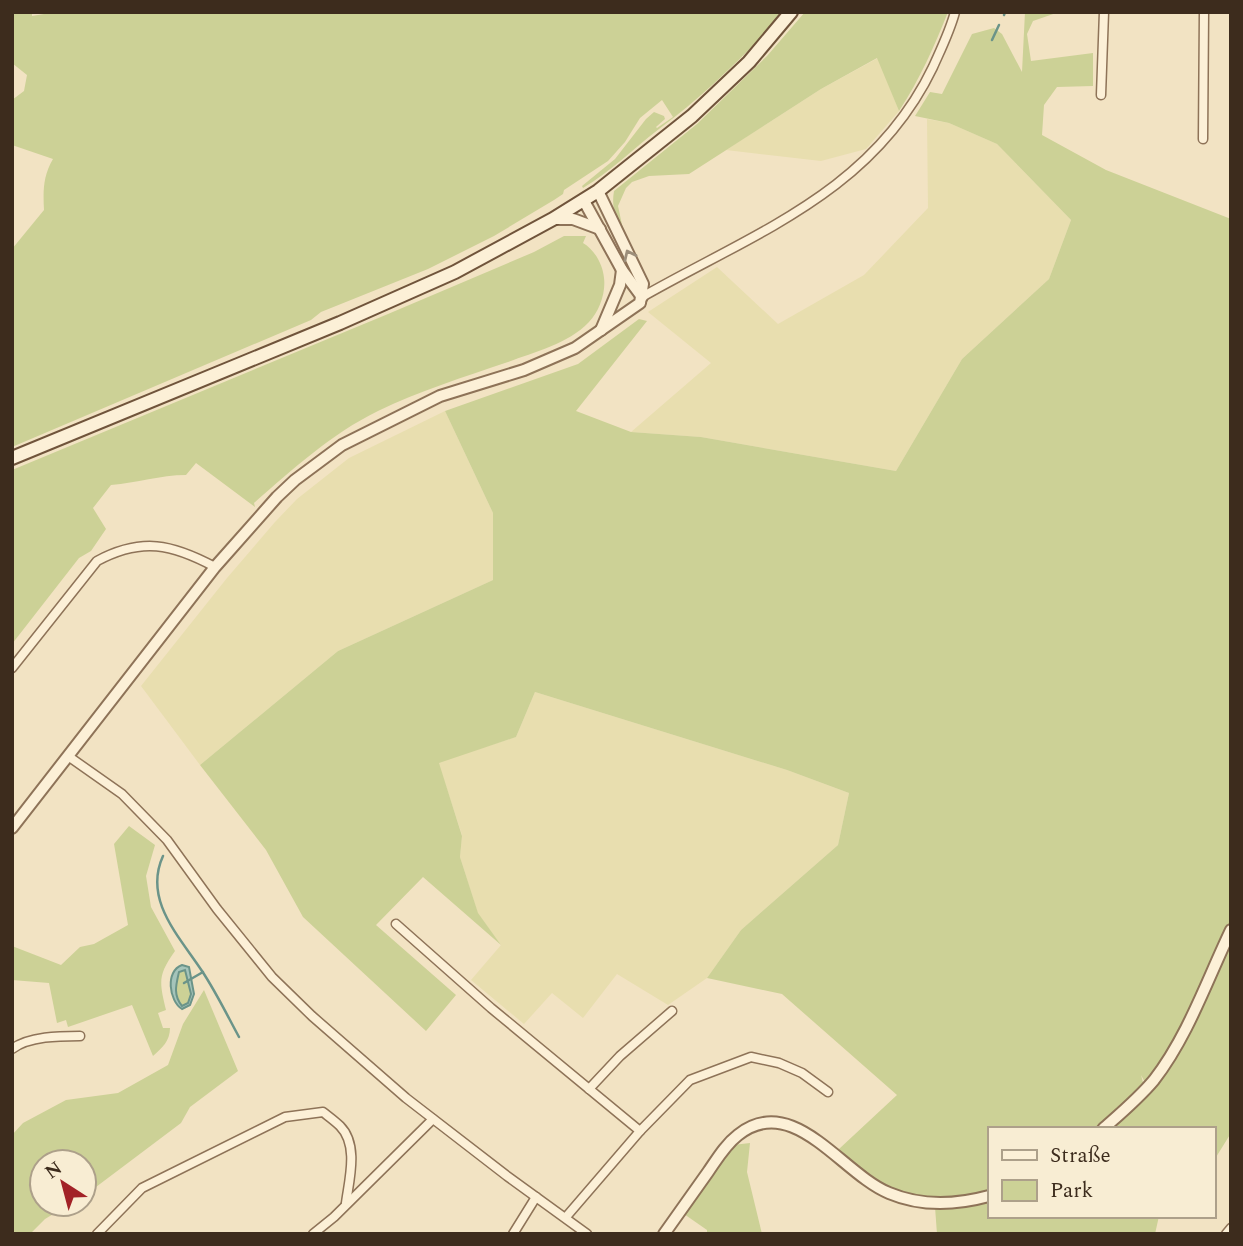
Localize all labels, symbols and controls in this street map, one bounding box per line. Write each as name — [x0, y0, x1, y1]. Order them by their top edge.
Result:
one-way arrow — [623, 250, 637, 262]
legend — [988, 1127, 1215, 1218]
text: Straße — [1050, 1140, 1111, 1172]
north arrow — [28, 1148, 98, 1218]
text: N — [39, 1154, 69, 1187]
text: Park — [1050, 1175, 1094, 1207]

